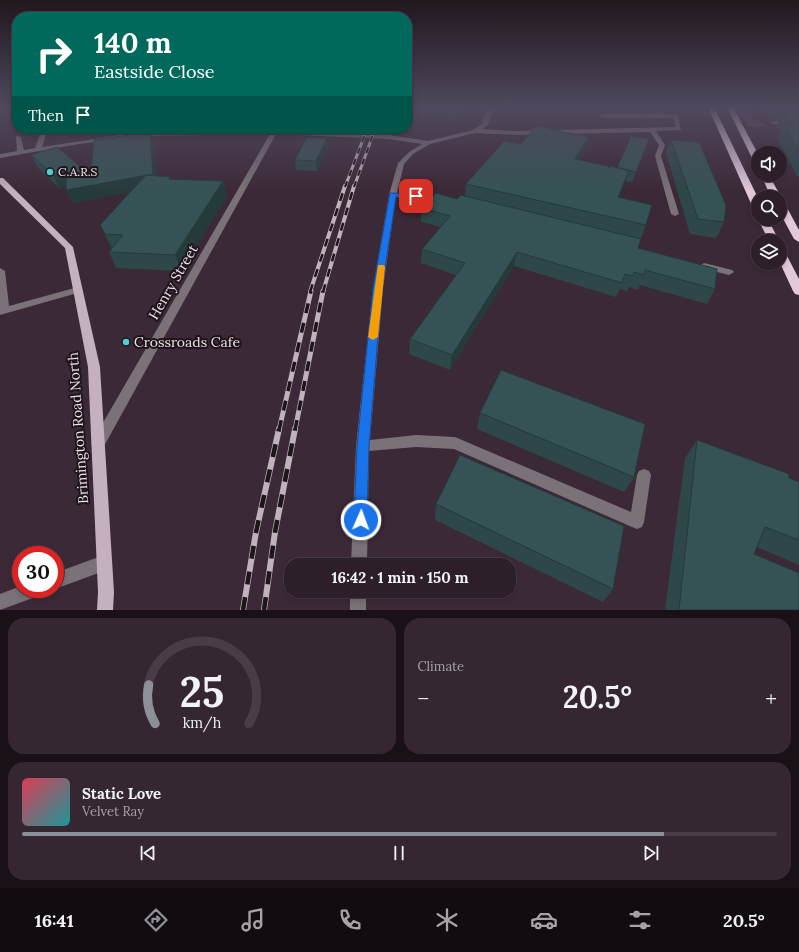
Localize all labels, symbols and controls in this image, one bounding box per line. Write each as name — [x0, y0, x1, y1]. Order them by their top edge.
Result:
text: 140 m — [94, 25, 172, 61]
icon: right — [28, 28, 80, 80]
text: Eastside Close — [94, 60, 215, 83]
icon: arrive — [72, 104, 94, 126]
text: Then — [28, 106, 64, 125]
map controls — [751, 146, 787, 270]
button: sound — [751, 146, 787, 182]
place label: C.A.R.S — [58, 164, 98, 179]
marker: C.A.R.S — [45, 167, 55, 177]
pin — [399, 179, 433, 213]
icon: arrive — [405, 185, 427, 207]
button: search — [751, 190, 787, 226]
button: layers — [751, 234, 787, 270]
street label: Henry Street — [144, 241, 202, 323]
place label: Crossroads Cafe — [134, 333, 240, 351]
marker: Crossroads Cafe — [121, 337, 131, 347]
street label: Brimington Road North — [64, 352, 92, 504]
position arrow — [340, 499, 382, 541]
speed limit sign: 30 — [12, 546, 64, 598]
text: 16:42 · 1 min · 150 m — [331, 568, 469, 587]
text: Climate — [418, 658, 464, 675]
text: 25 — [179, 665, 224, 718]
text: 20.5° — [563, 678, 632, 716]
text: − — [418, 684, 429, 712]
text: + — [765, 684, 777, 712]
text: km/h — [182, 714, 221, 733]
text: Static Love — [82, 784, 161, 803]
text: Velvet Ray — [82, 803, 144, 820]
icon: previous — [137, 842, 159, 864]
icon: pause — [388, 842, 410, 864]
icon: next — [640, 842, 662, 864]
icon: directions — [142, 906, 170, 934]
icon: music — [239, 906, 267, 934]
icon: phone — [336, 906, 364, 934]
icon: climate — [433, 906, 461, 934]
icon: car — [530, 906, 558, 934]
icon: filters — [626, 906, 654, 934]
text: 16:41 — [34, 909, 74, 932]
text: 20.5° — [723, 909, 765, 932]

